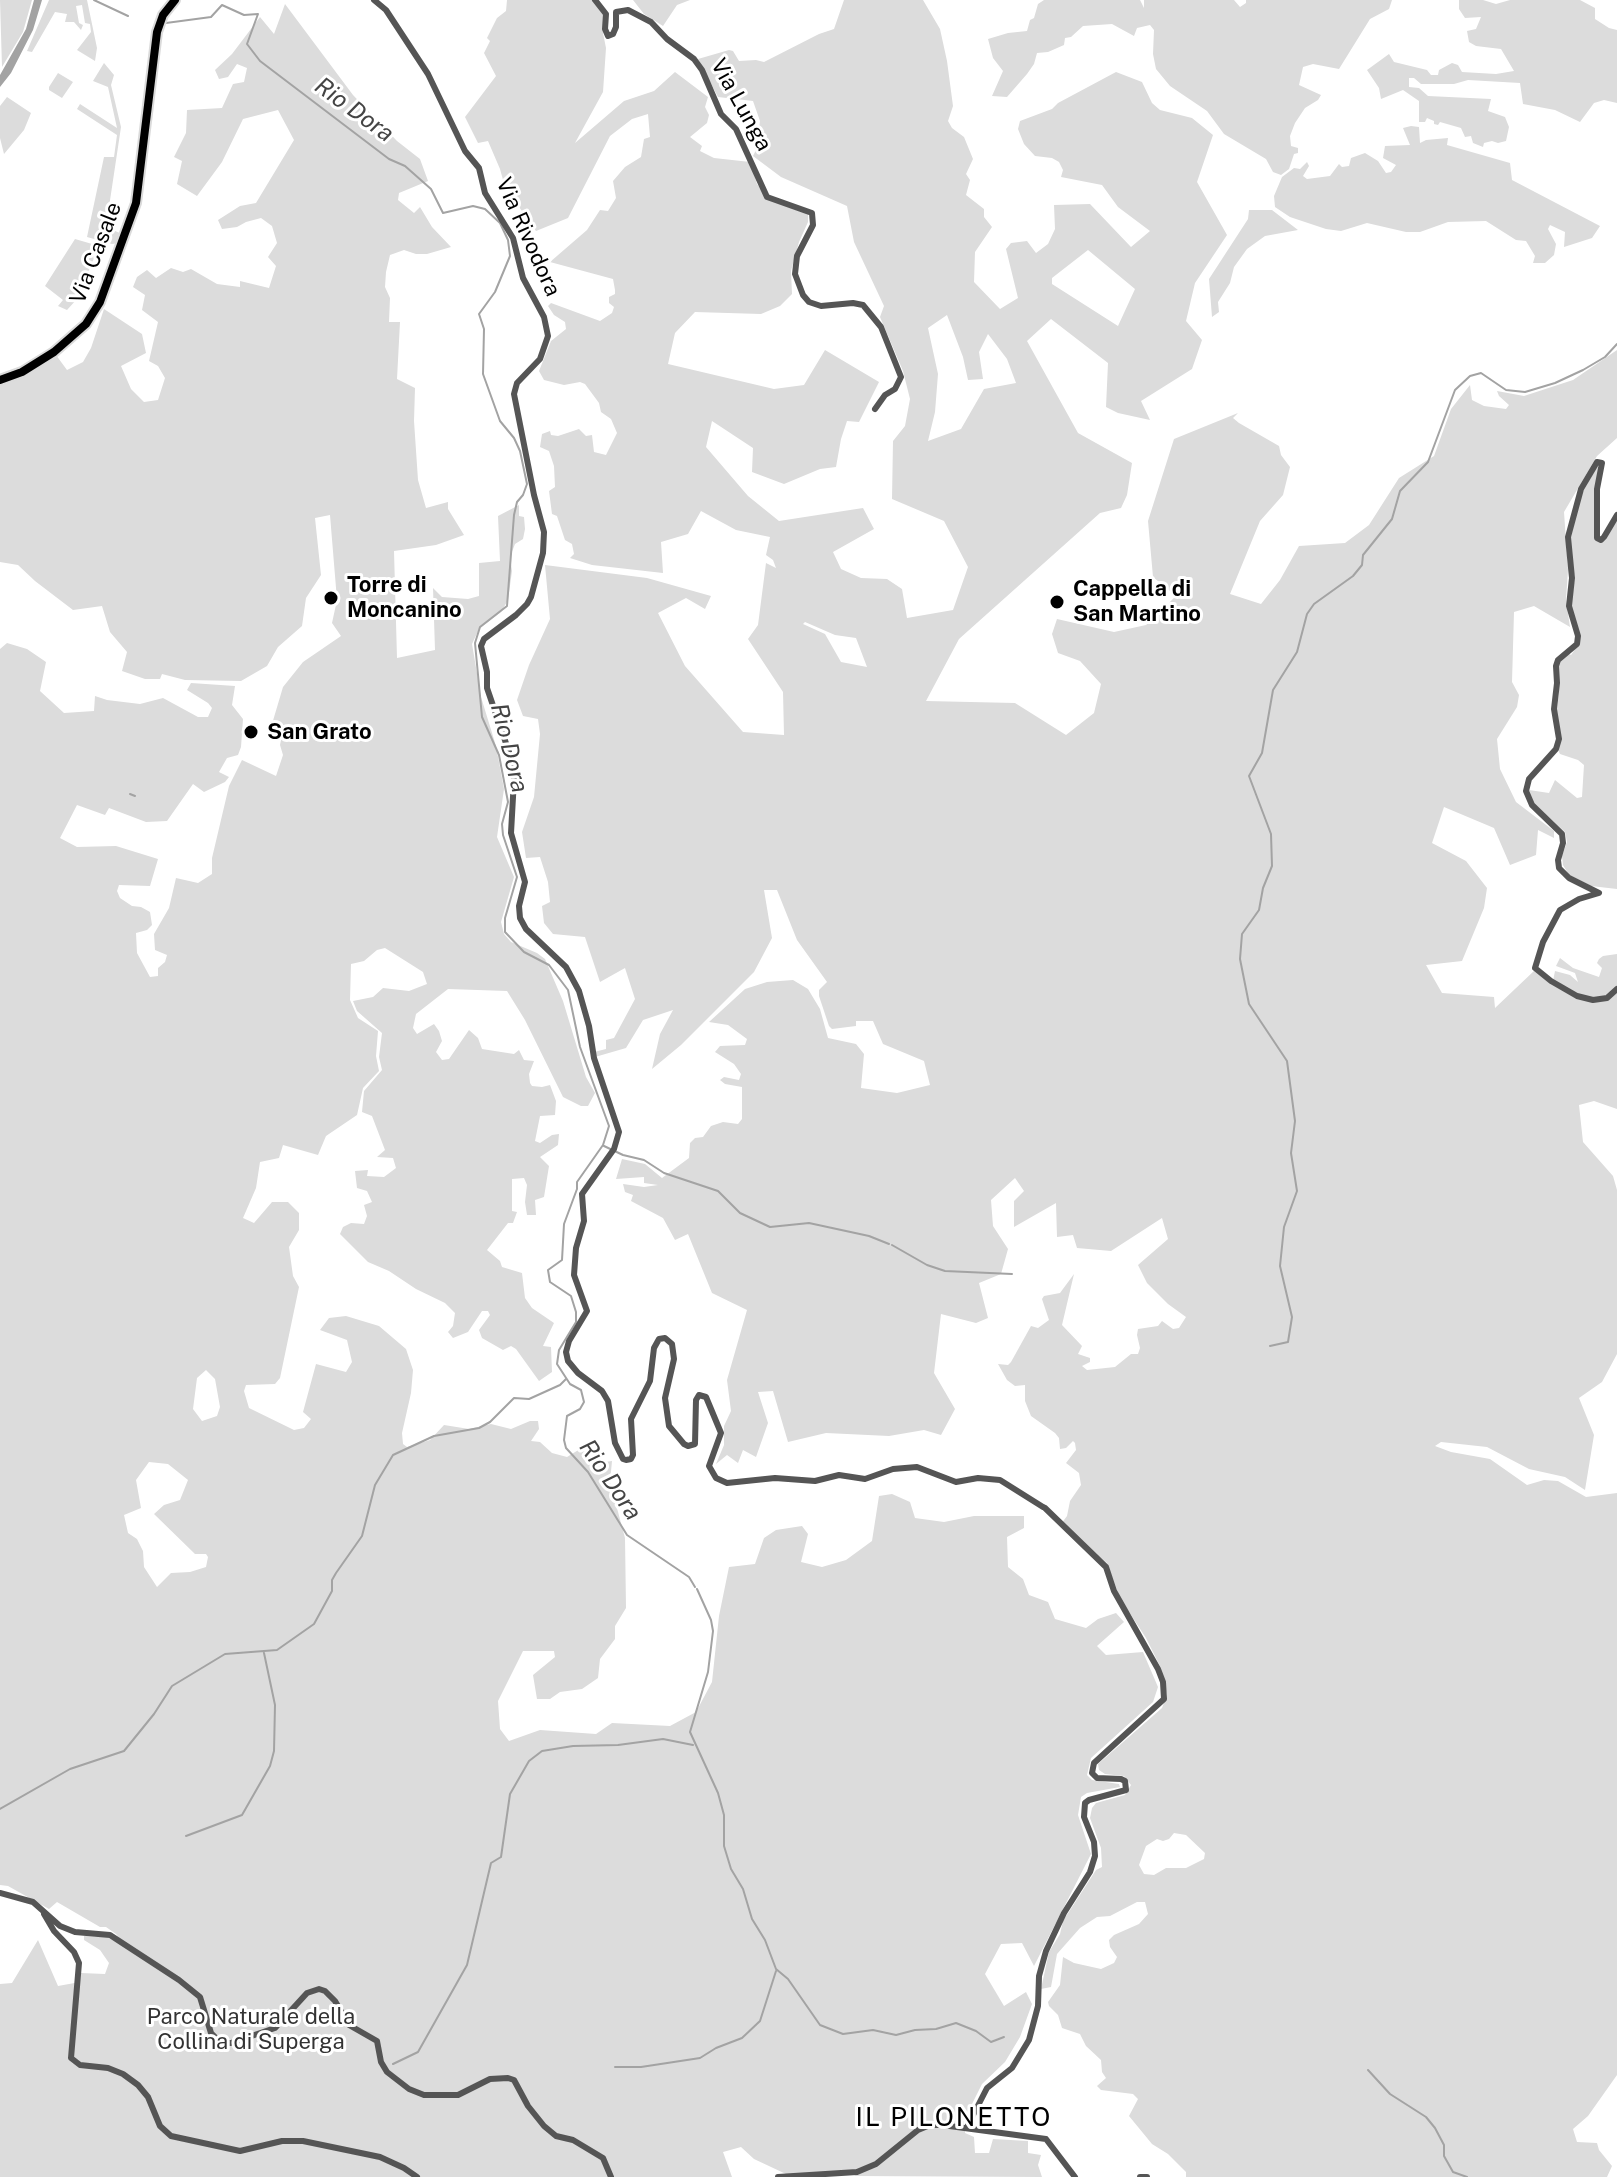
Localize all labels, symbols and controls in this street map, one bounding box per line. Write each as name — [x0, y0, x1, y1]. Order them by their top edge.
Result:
street label: Via Lunga — [705, 54, 777, 156]
water label: Rio Dora — [309, 72, 399, 148]
street label: Via Rivodora — [490, 174, 566, 300]
street label: Via Casale — [65, 198, 127, 308]
place label: Torre di Moncanino — [347, 572, 462, 624]
place label: Cappella di San Martino — [1073, 576, 1201, 628]
marker: Torre di Moncanino — [322, 589, 340, 607]
marker: Cappella di San Martino — [1048, 593, 1066, 611]
water label: Rio Dora — [484, 700, 534, 796]
place label: San Grato — [267, 719, 372, 745]
marker: San Grato — [242, 723, 260, 741]
water label: Rio Dora — [573, 1434, 647, 1526]
park label: Parco Naturale della Collina di Superga — [147, 2004, 355, 2056]
district label: IL PILONETTO — [856, 2102, 1052, 2134]

